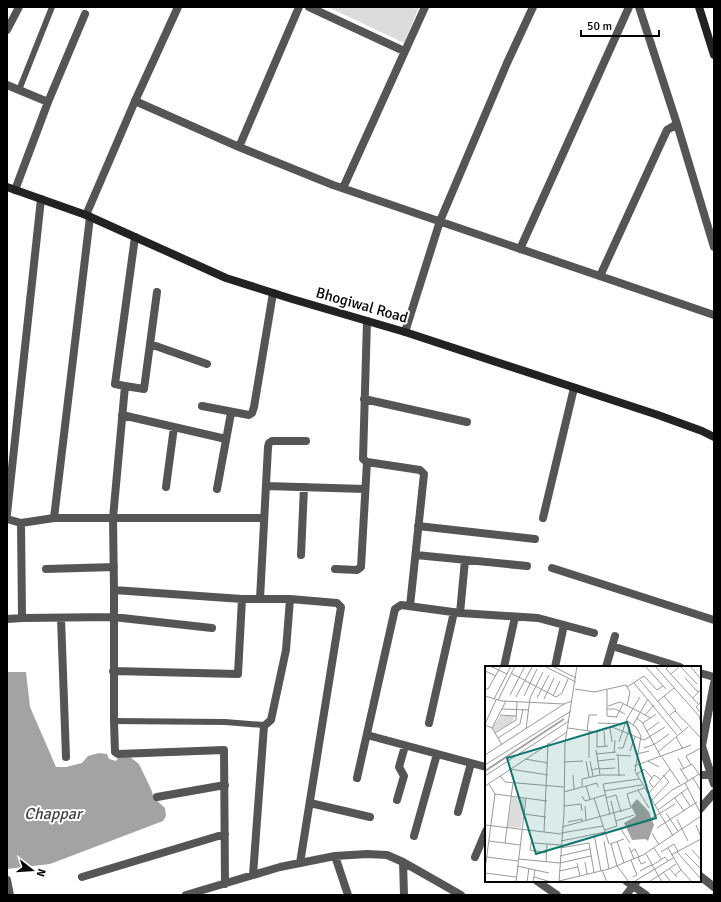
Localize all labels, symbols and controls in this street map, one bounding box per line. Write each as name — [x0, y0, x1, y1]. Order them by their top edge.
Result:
scale bar — [581, 12, 659, 38]
text: 50 m — [587, 19, 612, 34]
street label: Bhogiwal Road — [314, 283, 410, 327]
inset map — [485, 666, 701, 882]
water label: Chappar — [24, 804, 84, 824]
north arrow — [12, 850, 52, 890]
text: N — [34, 867, 48, 878]

